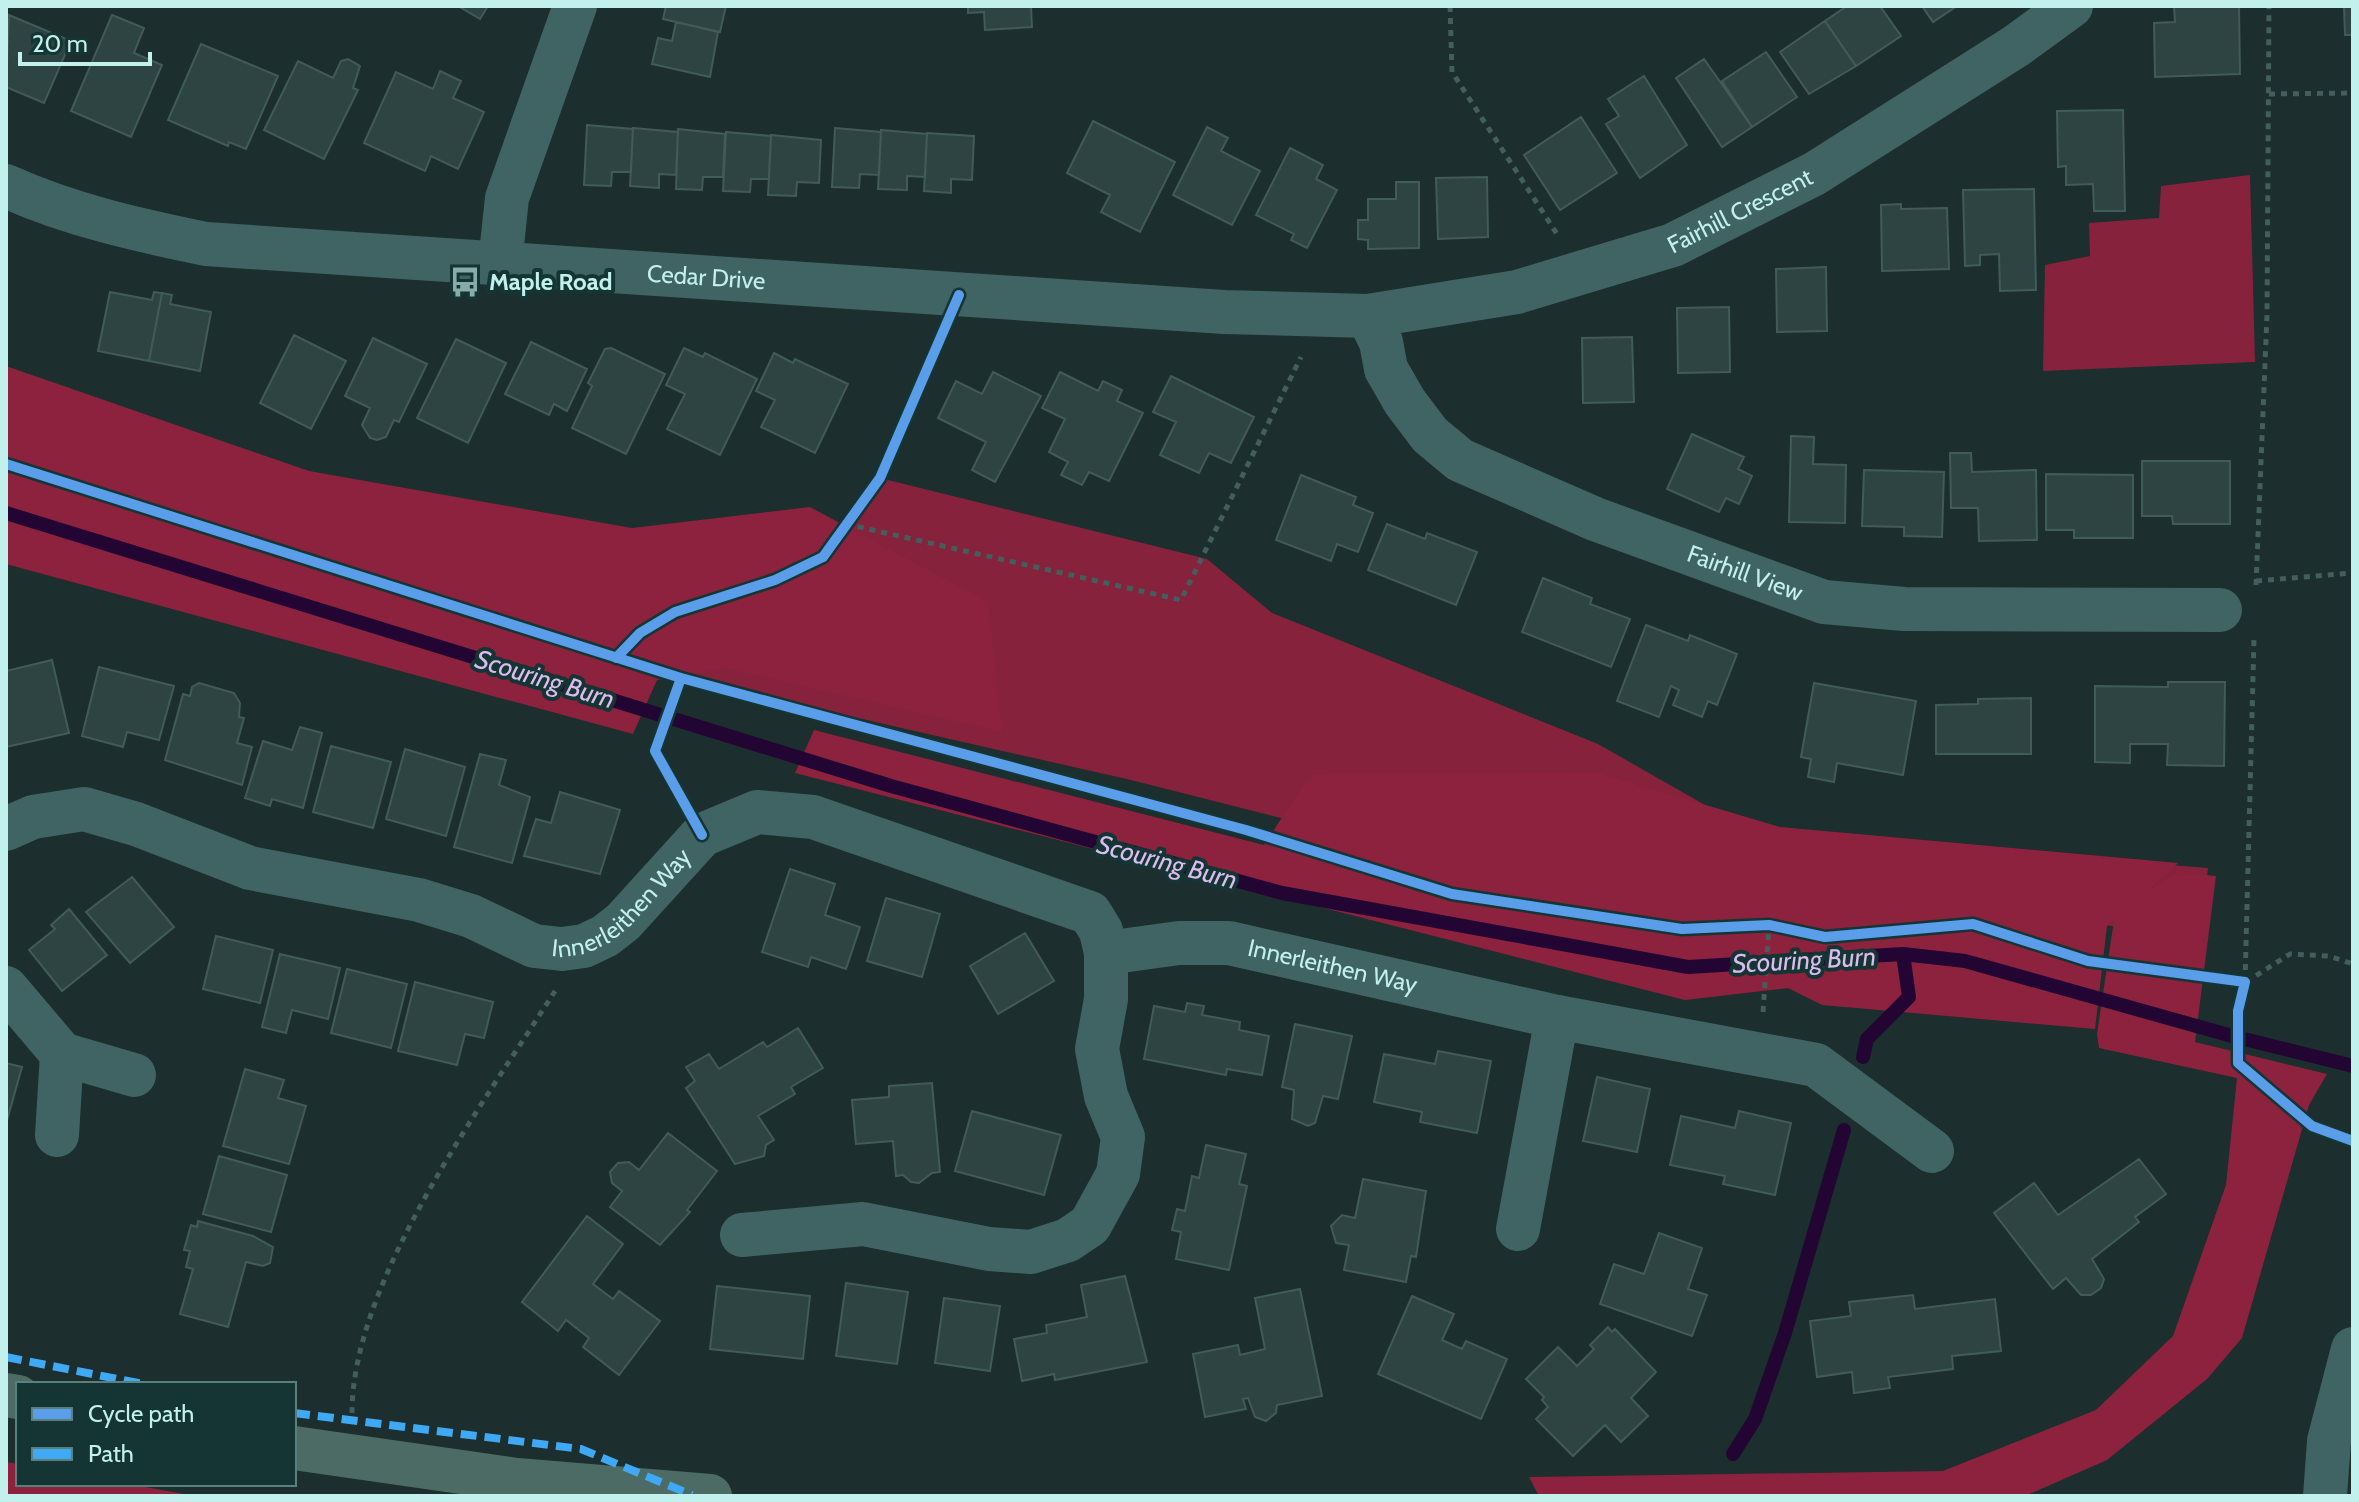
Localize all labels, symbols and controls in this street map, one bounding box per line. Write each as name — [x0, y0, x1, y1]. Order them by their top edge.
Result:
scale bar — [20, 16, 150, 66]
text: 20 m — [32, 29, 88, 58]
street label: Fairhill Crescent — [1662, 162, 1817, 259]
street label: Cedar Drive — [646, 258, 766, 295]
bus stop icon: Maple Road — [448, 265, 482, 299]
place label: Maple Road — [489, 267, 612, 296]
street label: Fairhill View — [1684, 539, 1807, 607]
water label: Scouring Burn — [472, 643, 618, 715]
water label: Scouring Burn — [1093, 828, 1241, 896]
street label: Innerleithen Way — [550, 842, 697, 963]
street label: Innerleithen Way — [1245, 933, 1420, 999]
water label: Scouring Burn — [1731, 940, 1877, 980]
legend — [16, 1382, 296, 1486]
text: Cycle path — [88, 1399, 194, 1428]
text: Path — [88, 1439, 134, 1468]

